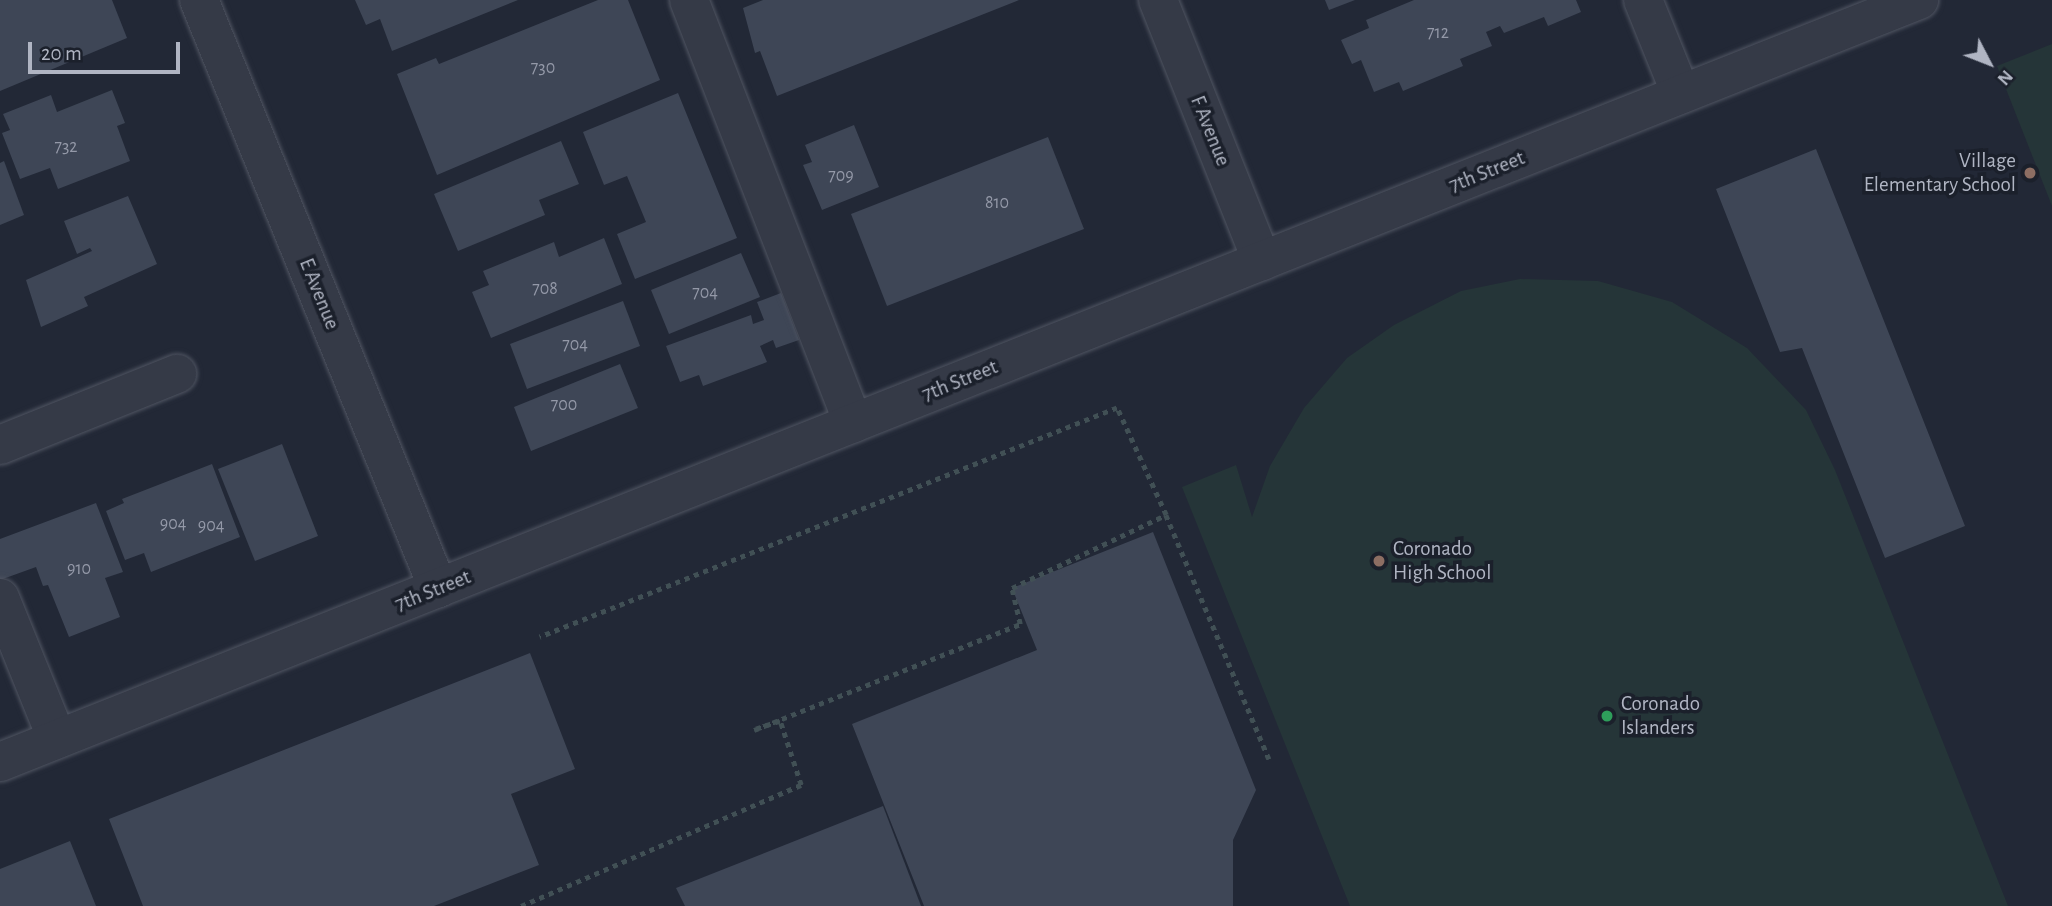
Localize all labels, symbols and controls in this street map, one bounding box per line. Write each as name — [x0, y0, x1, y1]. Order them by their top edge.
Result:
house number: 712 — [1427, 22, 1449, 44]
scale bar — [32, 28, 184, 72]
north arrow — [1954, 28, 2024, 98]
text: 20 m — [41, 43, 82, 64]
house number: 730 — [531, 57, 555, 79]
text: N — [1993, 66, 2016, 89]
street label: F Avenue — [1184, 92, 1236, 170]
house number: 732 — [54, 136, 78, 158]
street label: 7th Street — [1446, 145, 1528, 199]
place label: Village Elementary School — [1864, 148, 2016, 198]
house number: 709 — [828, 165, 854, 187]
marker: Village Elementary School — [2022, 165, 2038, 181]
house number: 810 — [985, 192, 1009, 214]
street label: E Avenue — [293, 255, 345, 333]
house number: 708 — [532, 278, 558, 300]
house number: 704 — [692, 282, 718, 304]
house number: 704 — [562, 334, 588, 356]
street label: 7th Street — [919, 354, 1001, 408]
house number: 700 — [551, 394, 577, 416]
house number: 904 — [160, 513, 186, 535]
house number: 904 — [198, 515, 224, 537]
place label: Coronado High School — [1393, 536, 1491, 586]
marker: Coronado High School — [1371, 553, 1387, 569]
house number: 910 — [67, 558, 91, 580]
street label: 7th Street — [392, 564, 474, 618]
place label: Coronado Islanders — [1621, 691, 1700, 741]
marker: Coronado Islanders — [1599, 708, 1615, 724]

